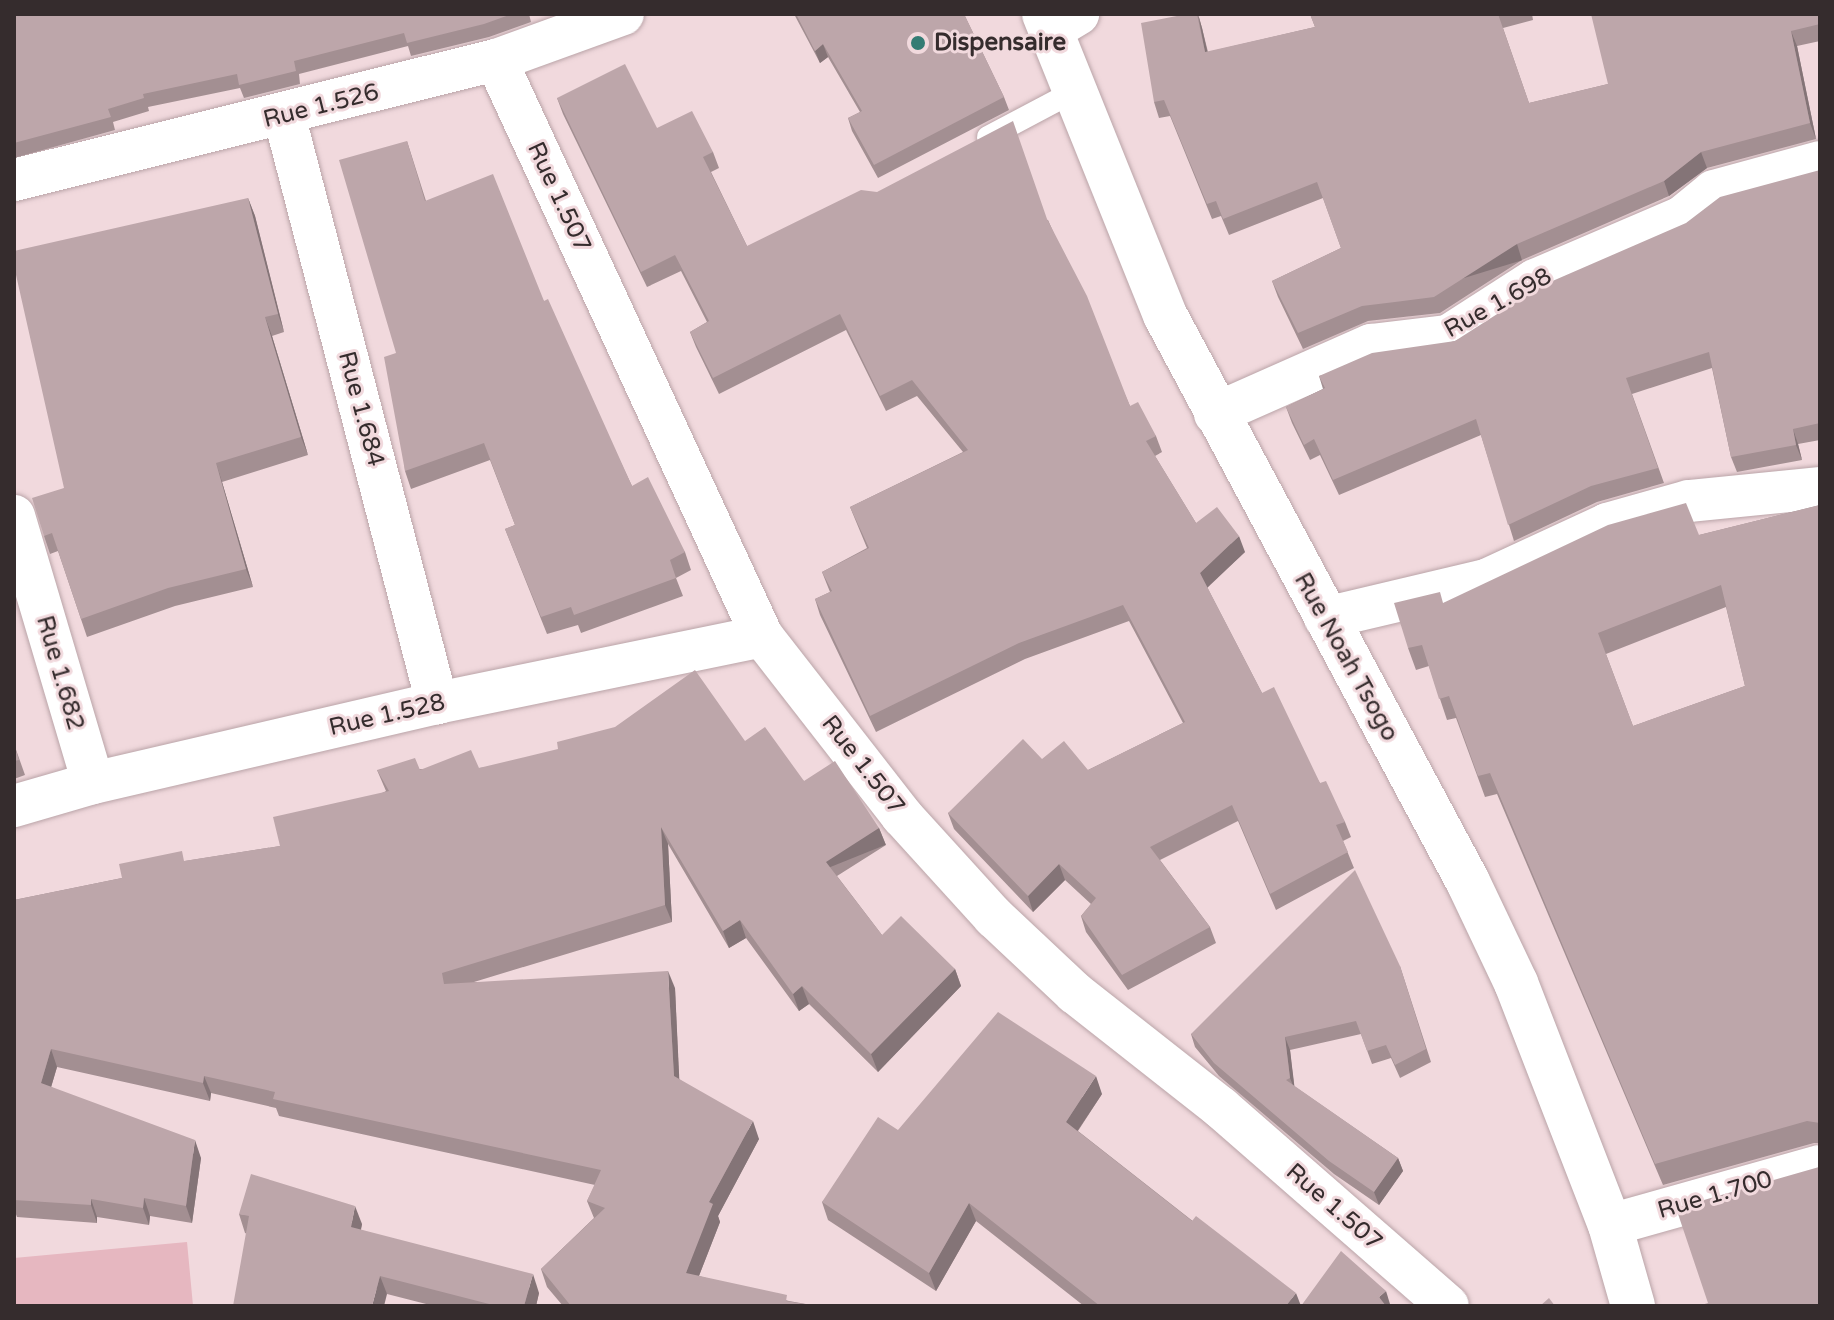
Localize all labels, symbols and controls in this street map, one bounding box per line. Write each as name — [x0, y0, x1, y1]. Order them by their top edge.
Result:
place label: Dispensaire — [934, 29, 1066, 57]
marker: Dispensaire — [909, 34, 927, 52]
street label: Rue 1.526 — [260, 78, 382, 134]
street label: Rue 1.507 — [521, 137, 597, 257]
street label: Rue 1.698 — [1439, 262, 1557, 344]
street label: Rue 1.684 — [332, 348, 390, 470]
street label: Rue Noah Tsogo — [1288, 568, 1404, 746]
street label: Rue 1.682 — [30, 612, 90, 734]
street label: Rue 1.528 — [326, 688, 448, 742]
street label: Rue 1.507 — [815, 710, 911, 820]
street label: Rue 1.507 — [1280, 1157, 1388, 1257]
street label: Rue 1.700 — [1654, 1165, 1776, 1225]

